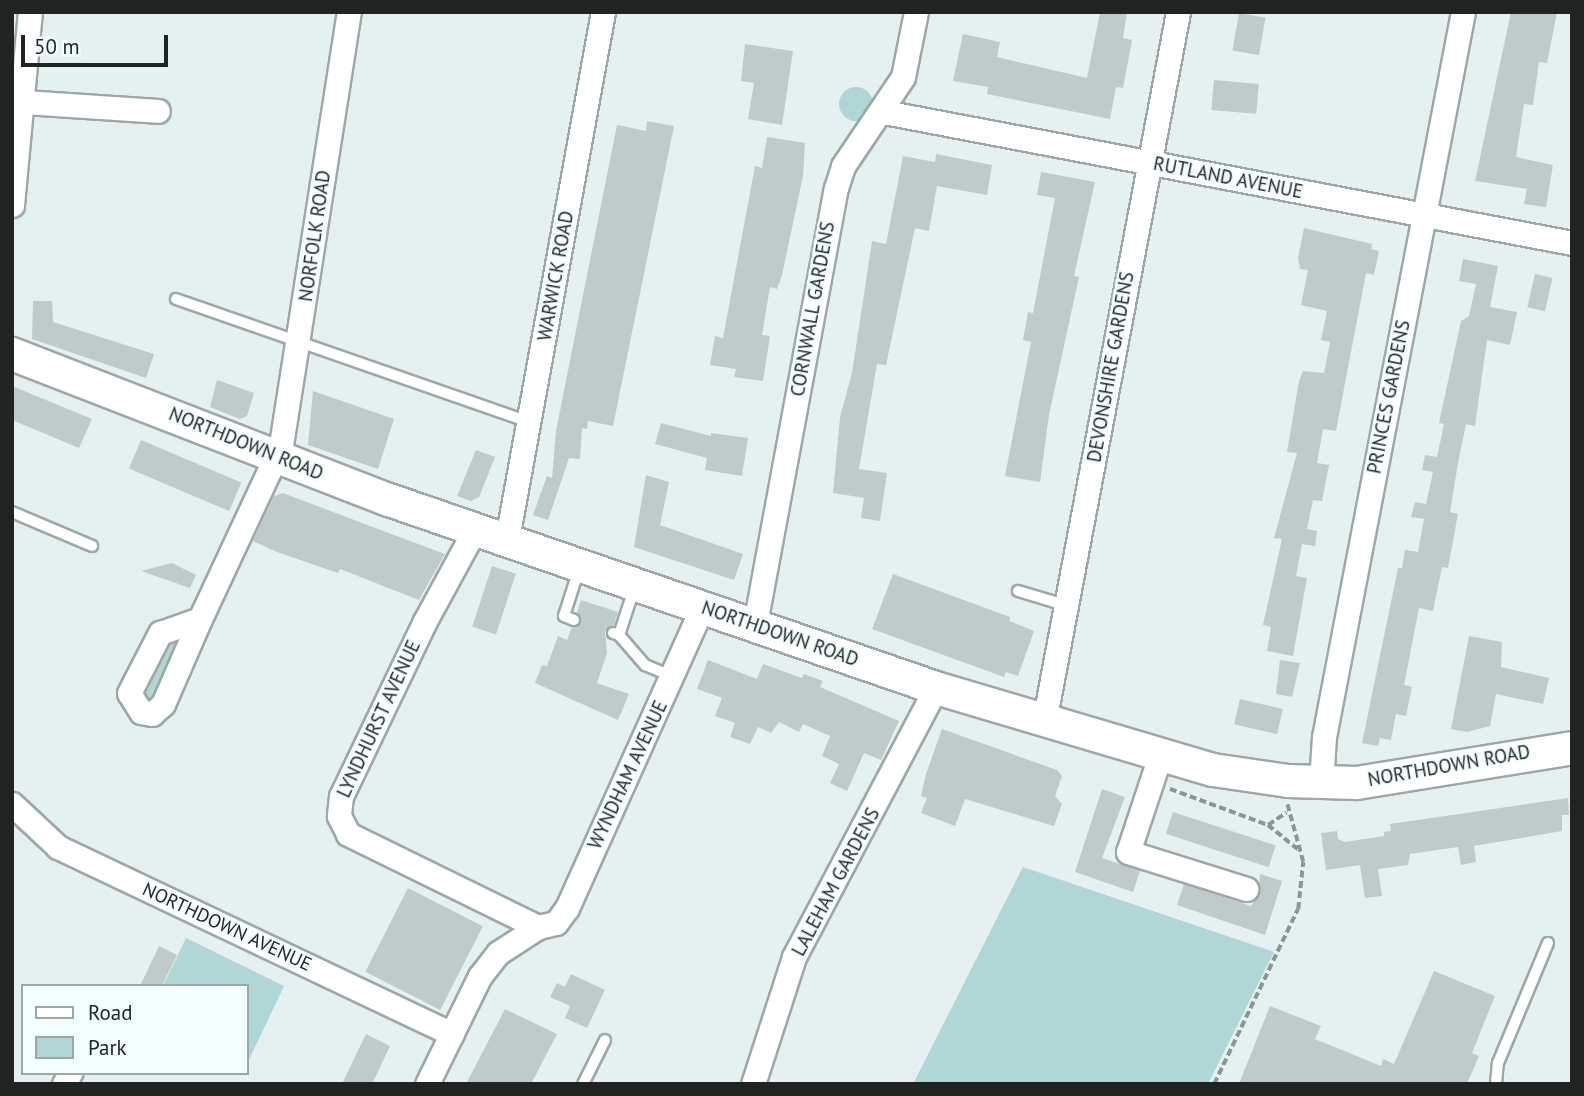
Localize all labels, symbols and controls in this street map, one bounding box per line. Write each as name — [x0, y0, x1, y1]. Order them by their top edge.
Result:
scale bar — [24, 21, 172, 65]
text: 50 m — [34, 33, 80, 60]
street label: RUTLAND AVENUE — [1151, 152, 1305, 204]
street label: NORFOLK ROAD — [294, 169, 336, 303]
street label: WARWICK ROAD — [533, 209, 579, 343]
street label: CORNWALL GARDENS — [786, 219, 840, 399]
street label: DEVONSHIRE GARDENS — [1083, 270, 1139, 464]
street label: PRINCES GARDENS — [1363, 318, 1415, 476]
street label: NORTHDOWN ROAD — [166, 403, 326, 485]
street label: NORTHDOWN ROAD — [699, 596, 861, 672]
street label: LYNDHURST AVENUE — [332, 636, 426, 802]
street label: WYNDHAM AVENUE — [583, 697, 673, 853]
street label: NORTHDOWN ROAD — [1366, 740, 1532, 792]
street label: LALEHAM GARDENS — [787, 804, 885, 960]
street label: NORTHDOWN AVENUE — [139, 878, 315, 976]
legend — [21, 984, 248, 1075]
text: Road — [88, 999, 132, 1026]
text: Park — [88, 1034, 127, 1061]

